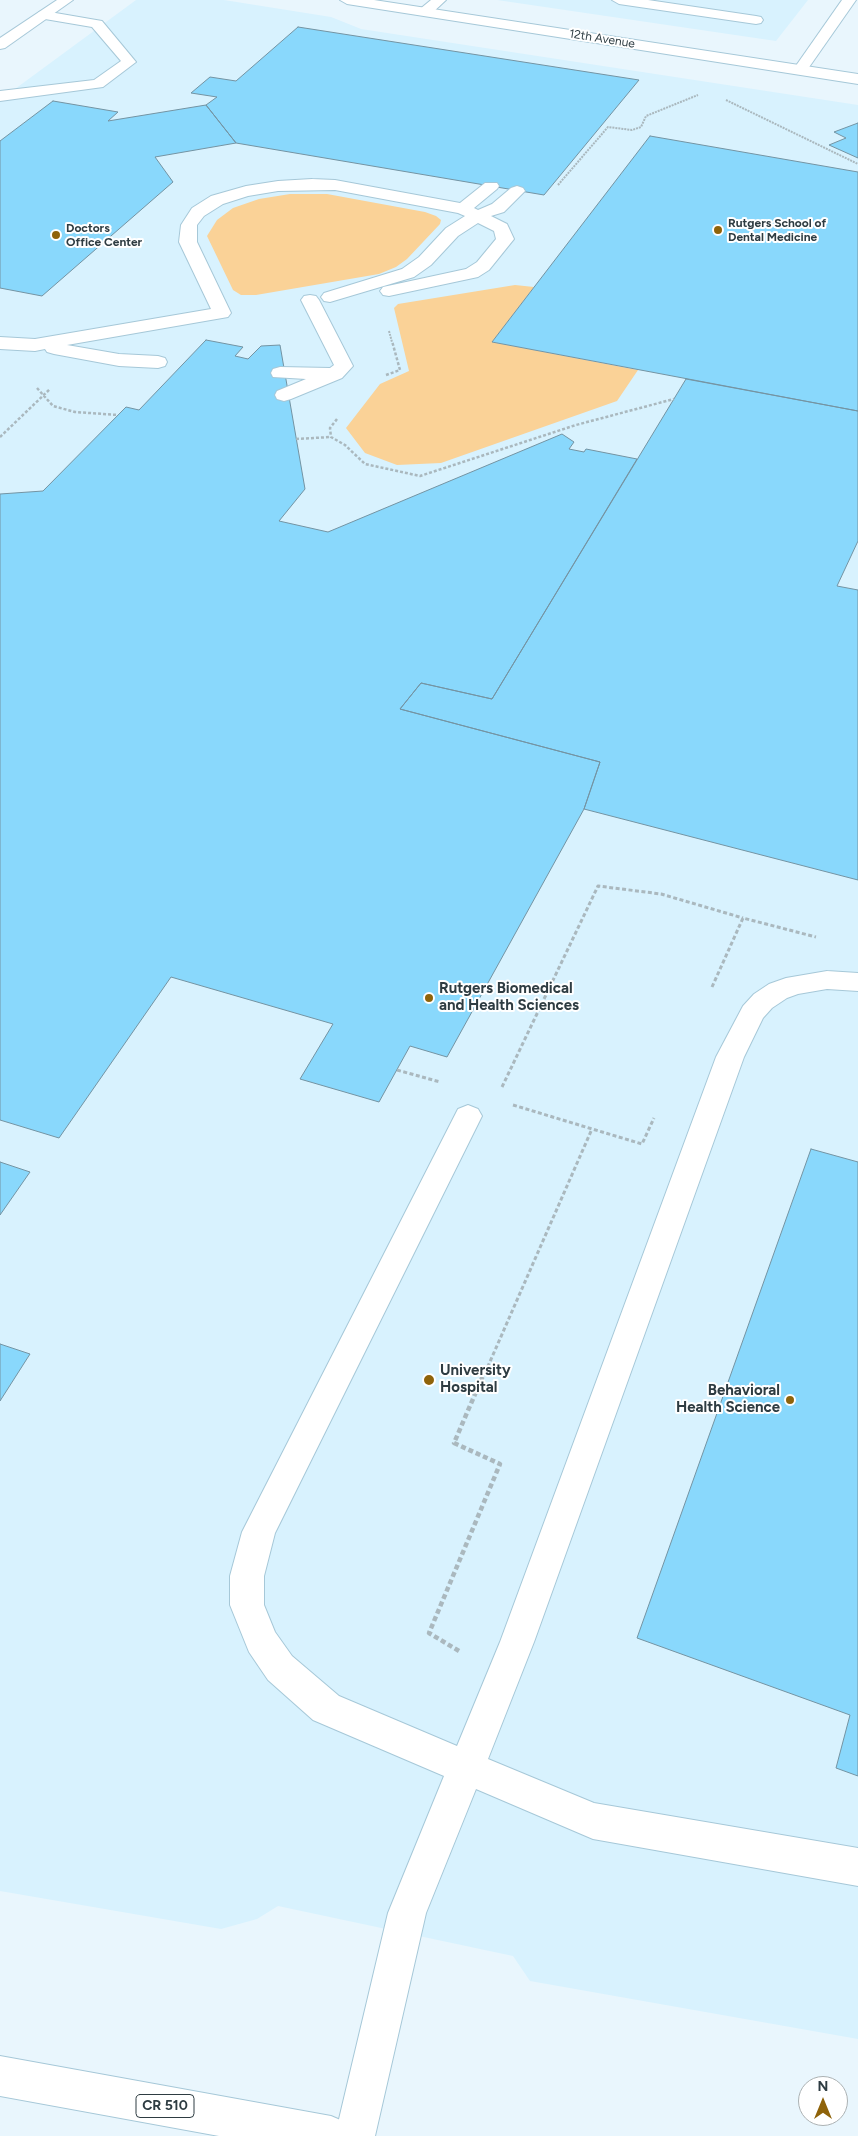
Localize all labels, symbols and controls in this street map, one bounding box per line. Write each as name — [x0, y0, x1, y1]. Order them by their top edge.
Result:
street label: 12th Avenue — [568, 27, 636, 51]
place label: Rutgers School of Dental Medicine — [728, 216, 826, 244]
place label: Doctors Office Center — [66, 221, 142, 249]
marker: Rutgers School of Dental Medicine — [712, 224, 724, 236]
marker: Doctors Office Center — [50, 229, 62, 241]
place label: Rutgers Biomedical and Health Sciences — [439, 980, 579, 1015]
marker: Rutgers Biomedical and Health Sciences — [423, 992, 435, 1004]
place label: University Hospital — [440, 1362, 511, 1397]
marker: University Hospital — [422, 1373, 436, 1387]
place label: Behavioral Health Science — [676, 1382, 780, 1417]
marker: Behavioral Health Science — [784, 1394, 796, 1406]
north arrow — [798, 2076, 848, 2126]
text: N — [818, 2078, 828, 2095]
road number: CR 510 — [136, 2094, 194, 2118]

